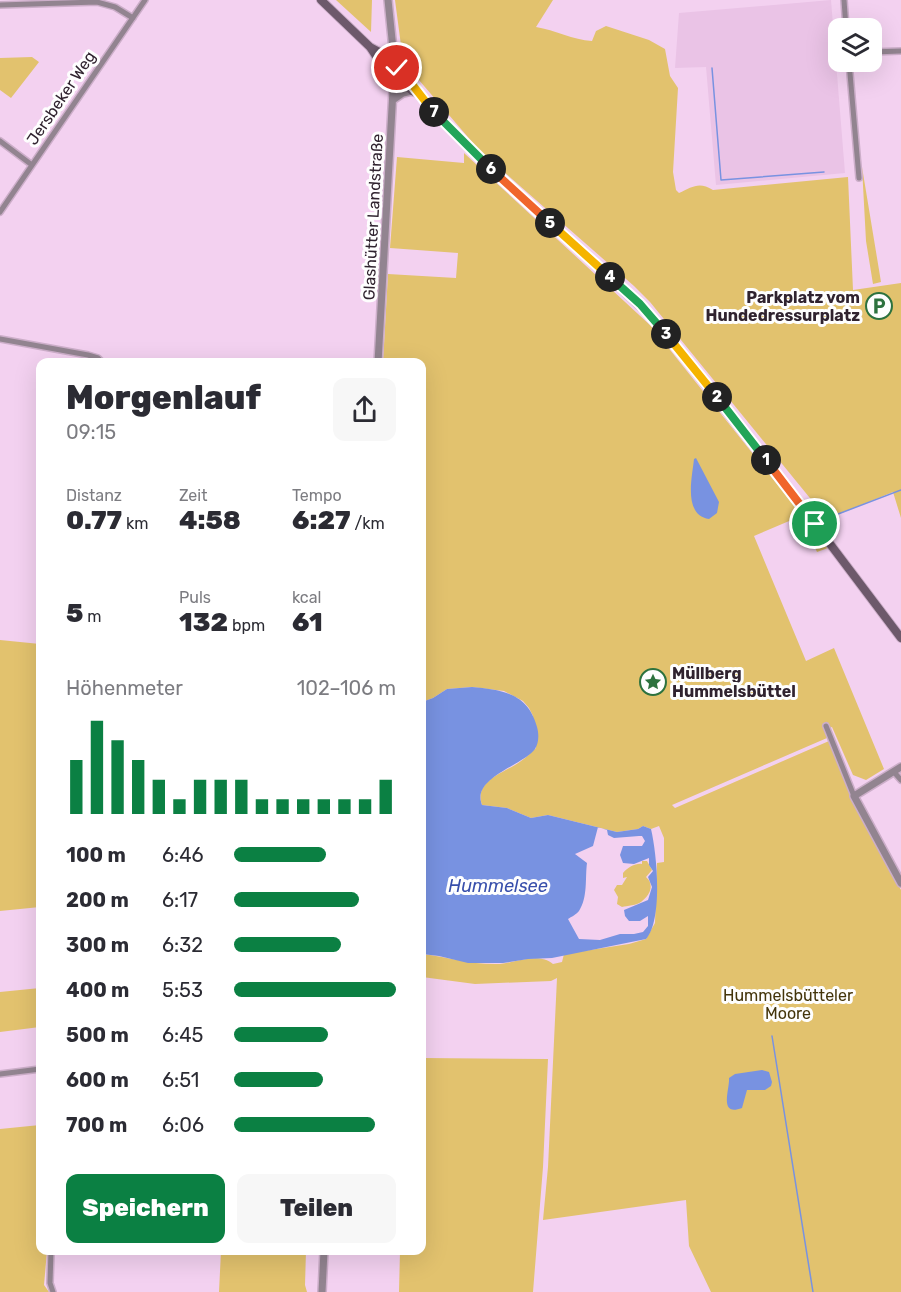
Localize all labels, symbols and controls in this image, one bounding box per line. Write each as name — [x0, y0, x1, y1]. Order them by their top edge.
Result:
map controls — [828, 18, 882, 72]
button: layers — [828, 18, 882, 72]
pin — [371, 42, 422, 93]
street label: Jersbeker Weg — [23, 47, 99, 149]
icon: check — [380, 51, 413, 84]
pin: 7 — [419, 97, 449, 127]
text: 7 — [429, 102, 439, 121]
street label: Glashütter Landstraße — [359, 133, 387, 301]
pin: 6 — [476, 154, 506, 184]
text: 6 — [486, 159, 496, 178]
pin: 5 — [535, 208, 565, 238]
text: 5 — [545, 213, 555, 232]
pin: 4 — [595, 262, 625, 292]
text: 4 — [605, 267, 615, 286]
place label: Parkplatz vom Hundedressurplatz — [706, 288, 860, 325]
parking icon: Parkplatz vom Hundedressurplatz — [864, 291, 894, 321]
pin: 3 — [651, 319, 681, 349]
text: 3 — [661, 324, 671, 343]
text: Morgenlauf — [66, 378, 261, 417]
button: share — [333, 378, 396, 441]
pin: 2 — [702, 382, 732, 412]
text: 2 — [712, 387, 722, 406]
text: 09:15 — [66, 420, 116, 444]
pin: 1 — [751, 445, 781, 475]
text: 1 — [762, 450, 770, 469]
text: Distanz — [66, 486, 122, 505]
text: Zeit — [179, 486, 207, 505]
text: Tempo — [292, 486, 342, 505]
pin — [789, 498, 840, 549]
text: 0.77 — [66, 505, 122, 536]
text: 4:58 — [179, 505, 241, 536]
text: 6:27 — [292, 505, 351, 536]
icon: arrive — [798, 507, 831, 540]
text: km — [122, 514, 149, 533]
text: /km — [351, 514, 385, 533]
text: Puls — [179, 588, 211, 607]
text: kcal — [292, 588, 321, 607]
text: 5 — [66, 598, 83, 629]
text: m — [83, 607, 102, 626]
text: 132 — [179, 607, 228, 638]
text: 61 — [292, 607, 323, 638]
text: bpm — [228, 616, 265, 635]
place label: Müllberg Hummelsbüttel — [672, 664, 796, 701]
place icon: Müllberg Hummelsbüttel — [638, 667, 668, 697]
text: Höhenmeter — [66, 676, 183, 700]
text: 102–106 m — [297, 676, 396, 700]
text: 100 m — [66, 843, 126, 867]
text: 6:46 — [162, 843, 204, 867]
water label: Hummelsee — [448, 875, 548, 897]
text: 200 m — [66, 888, 129, 912]
text: 6:17 — [162, 888, 198, 912]
text: 300 m — [66, 933, 129, 957]
text: 6:32 — [162, 933, 203, 957]
text: 400 m — [66, 978, 129, 1002]
text: 5:53 — [162, 978, 203, 1002]
park label: Hummelsbütteler Moore — [723, 986, 853, 1023]
text: 500 m — [66, 1023, 129, 1047]
text: 6:45 — [162, 1023, 203, 1047]
text: 600 m — [66, 1068, 129, 1092]
text: 6:51 — [162, 1068, 199, 1092]
text: 700 m — [66, 1113, 127, 1137]
text: 6:06 — [162, 1113, 204, 1137]
button: Speichern — [66, 1174, 225, 1243]
button: Teilen — [237, 1174, 396, 1243]

